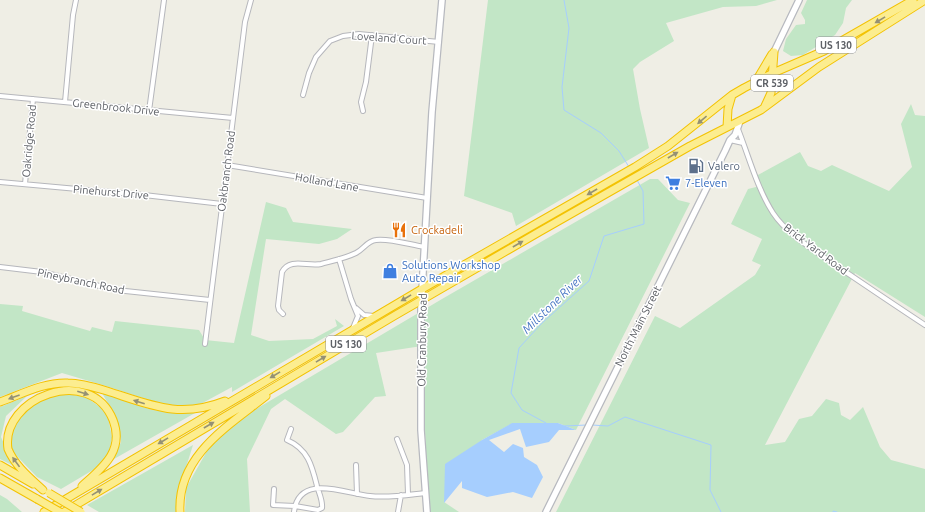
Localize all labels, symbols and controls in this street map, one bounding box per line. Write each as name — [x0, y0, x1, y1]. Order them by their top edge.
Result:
one-way arrow — [874, 16, 885, 23]
street label: Loveland Court — [351, 29, 428, 47]
road number: US 130 — [816, 37, 856, 53]
road number: CR 539 — [751, 75, 793, 91]
street label: Greenbrook Drive — [72, 96, 160, 118]
street label: Oakridge Road — [20, 104, 38, 178]
one-way arrow — [696, 115, 707, 124]
street label: Oakbranch Road — [215, 130, 237, 212]
one-way arrow — [668, 151, 678, 159]
fuel station icon: Valero — [687, 157, 705, 175]
place label: Valero — [708, 160, 740, 172]
street label: Holland Lane — [294, 170, 360, 194]
supermarket icon: 7-Eleven — [664, 174, 682, 192]
place label: 7-Eleven — [685, 177, 727, 189]
street label: Pinehurst Drive — [73, 183, 149, 201]
one-way arrow — [586, 188, 598, 195]
restaurant icon: Crockadeli — [390, 221, 408, 239]
street label: Brick Yard Road — [782, 221, 850, 277]
place label: Crockadeli — [411, 224, 463, 236]
one-way arrow — [512, 241, 524, 248]
place label: Solutions Workshop Auto Repair — [402, 259, 500, 284]
shop icon: Solutions Workshop Auto Repair — [381, 262, 399, 280]
street label: Pineybranch Road — [36, 266, 126, 296]
water label: Millstone River — [519, 272, 585, 336]
street label: North Main Street — [612, 283, 664, 368]
street label: Old Cranbury Road — [415, 293, 429, 387]
one-way arrow — [401, 294, 411, 302]
road number: US 130 — [326, 336, 366, 352]
one-way arrow — [315, 356, 327, 363]
one-way arrow — [269, 372, 281, 379]
one-way arrow — [77, 391, 89, 397]
one-way arrow — [8, 394, 20, 400]
one-way arrow — [133, 399, 145, 405]
one-way arrow — [203, 422, 215, 429]
one-way arrow — [157, 438, 169, 445]
one-way arrow — [12, 457, 20, 468]
one-way arrow — [91, 488, 103, 495]

